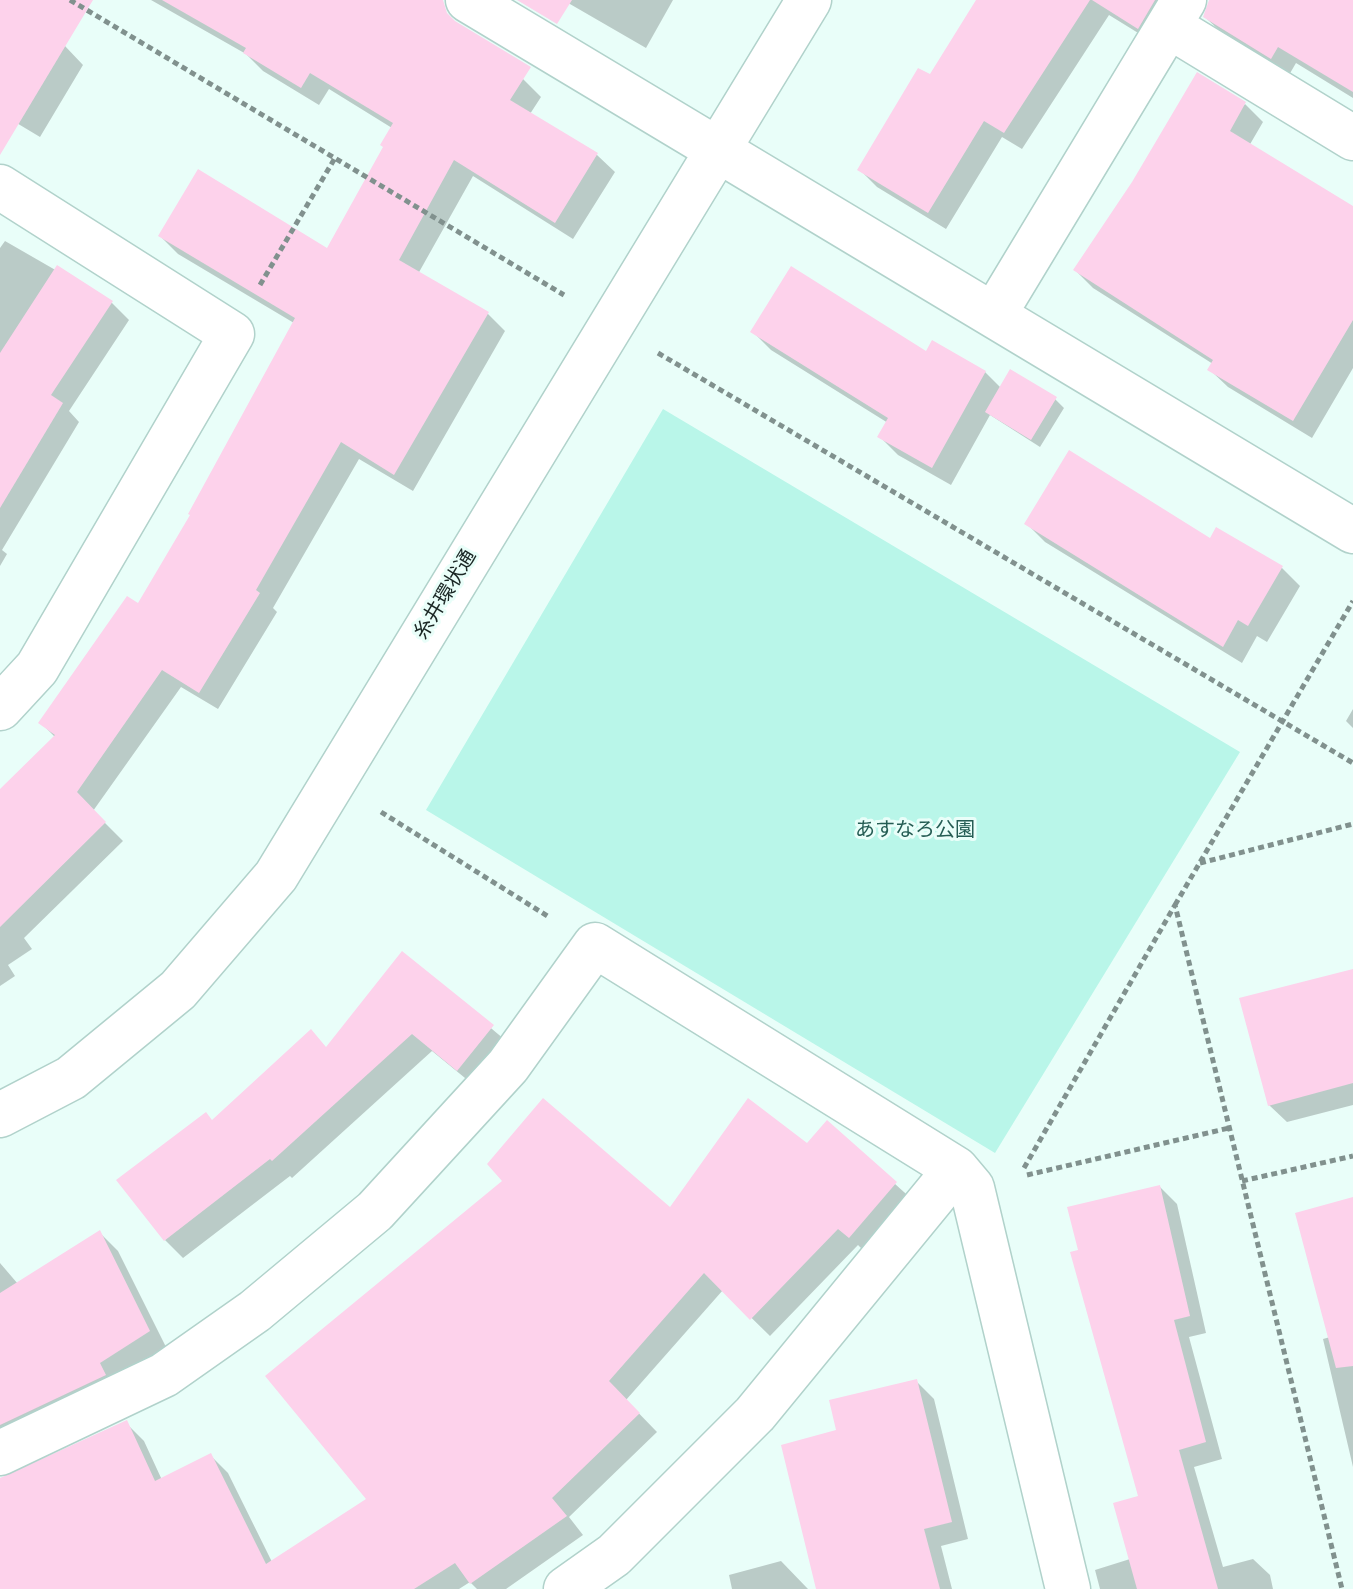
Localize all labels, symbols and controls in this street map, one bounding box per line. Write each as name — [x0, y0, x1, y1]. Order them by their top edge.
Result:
street label: 糸井環状通 — [410, 546, 482, 644]
park label: あすなろ公園 — [855, 819, 975, 843]

